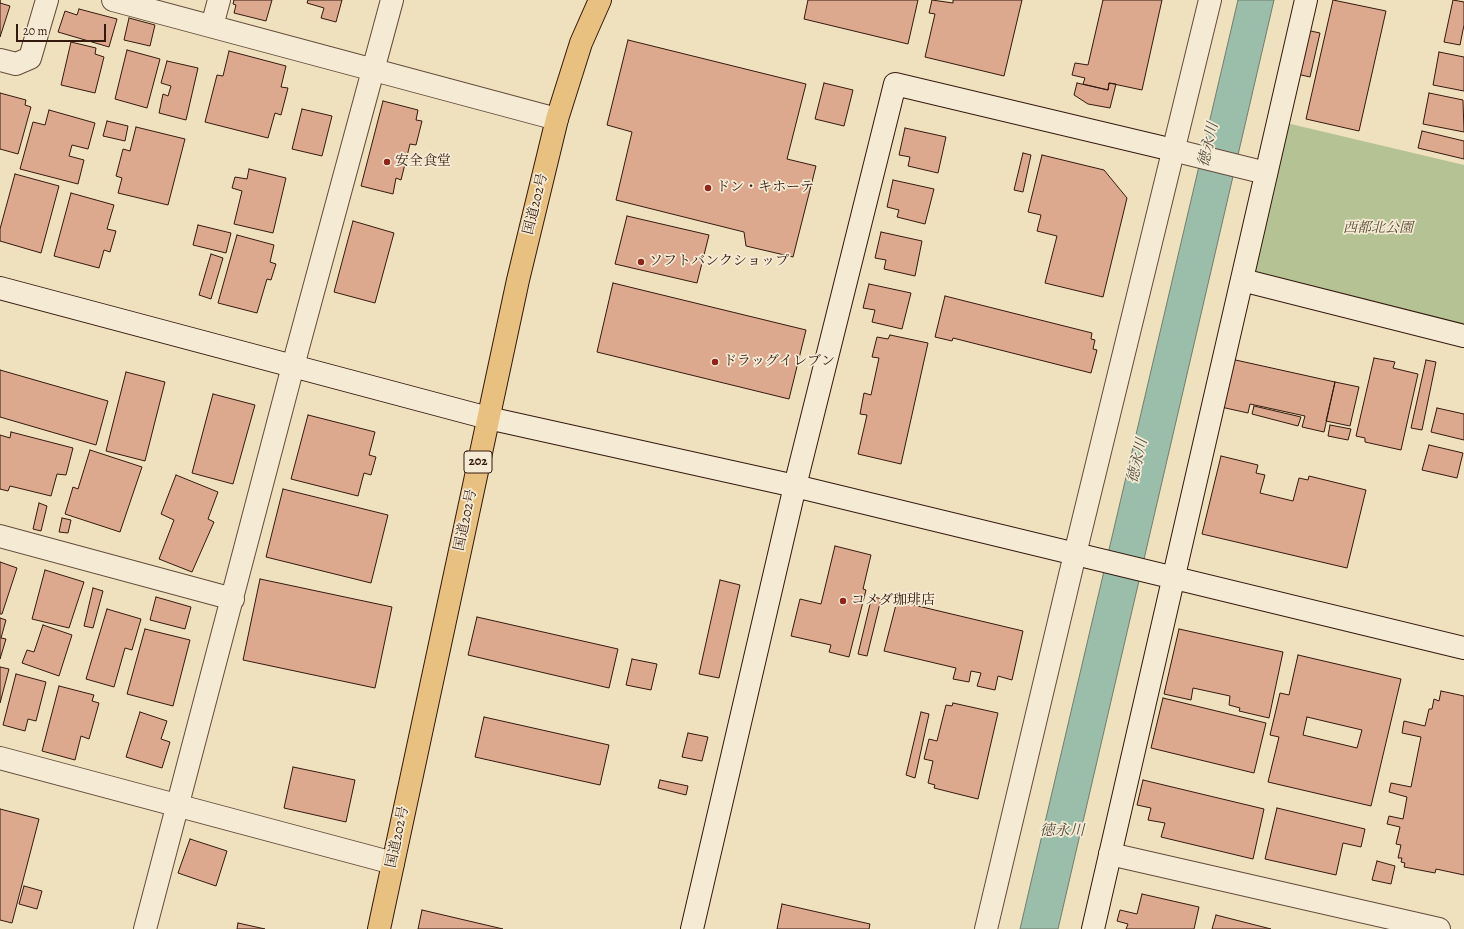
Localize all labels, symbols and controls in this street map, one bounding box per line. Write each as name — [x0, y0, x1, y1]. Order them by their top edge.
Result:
scale bar — [18, 16, 108, 42]
text: 20 m — [23, 23, 47, 39]
water label: 徳永川 — [1195, 121, 1223, 169]
place label: 安全食堂 — [395, 154, 451, 170]
marker: 安全食堂 — [382, 157, 392, 167]
street label: 国道202号 — [520, 172, 552, 236]
place label: ドン・キホーテ — [716, 180, 814, 196]
marker: ドン・キホーテ — [703, 183, 713, 193]
park label: 西都北公園 — [1343, 221, 1413, 237]
place label: ソフトバンクショップ — [649, 254, 789, 270]
marker: ソフトバンクショップ — [636, 257, 646, 267]
place label: ドラッグイレブン — [723, 354, 835, 370]
marker: ドラッグイレブン — [710, 357, 720, 367]
water label: 徳永川 — [1124, 437, 1152, 485]
road number: 202 — [464, 451, 492, 473]
street label: 国道202号 — [451, 488, 481, 552]
place label: コメダ珈琲店 — [851, 593, 935, 609]
marker: コメダ珈琲店 — [838, 596, 848, 606]
street label: 国道202号 — [383, 805, 413, 869]
water label: 徳永川 — [1040, 822, 1084, 840]

